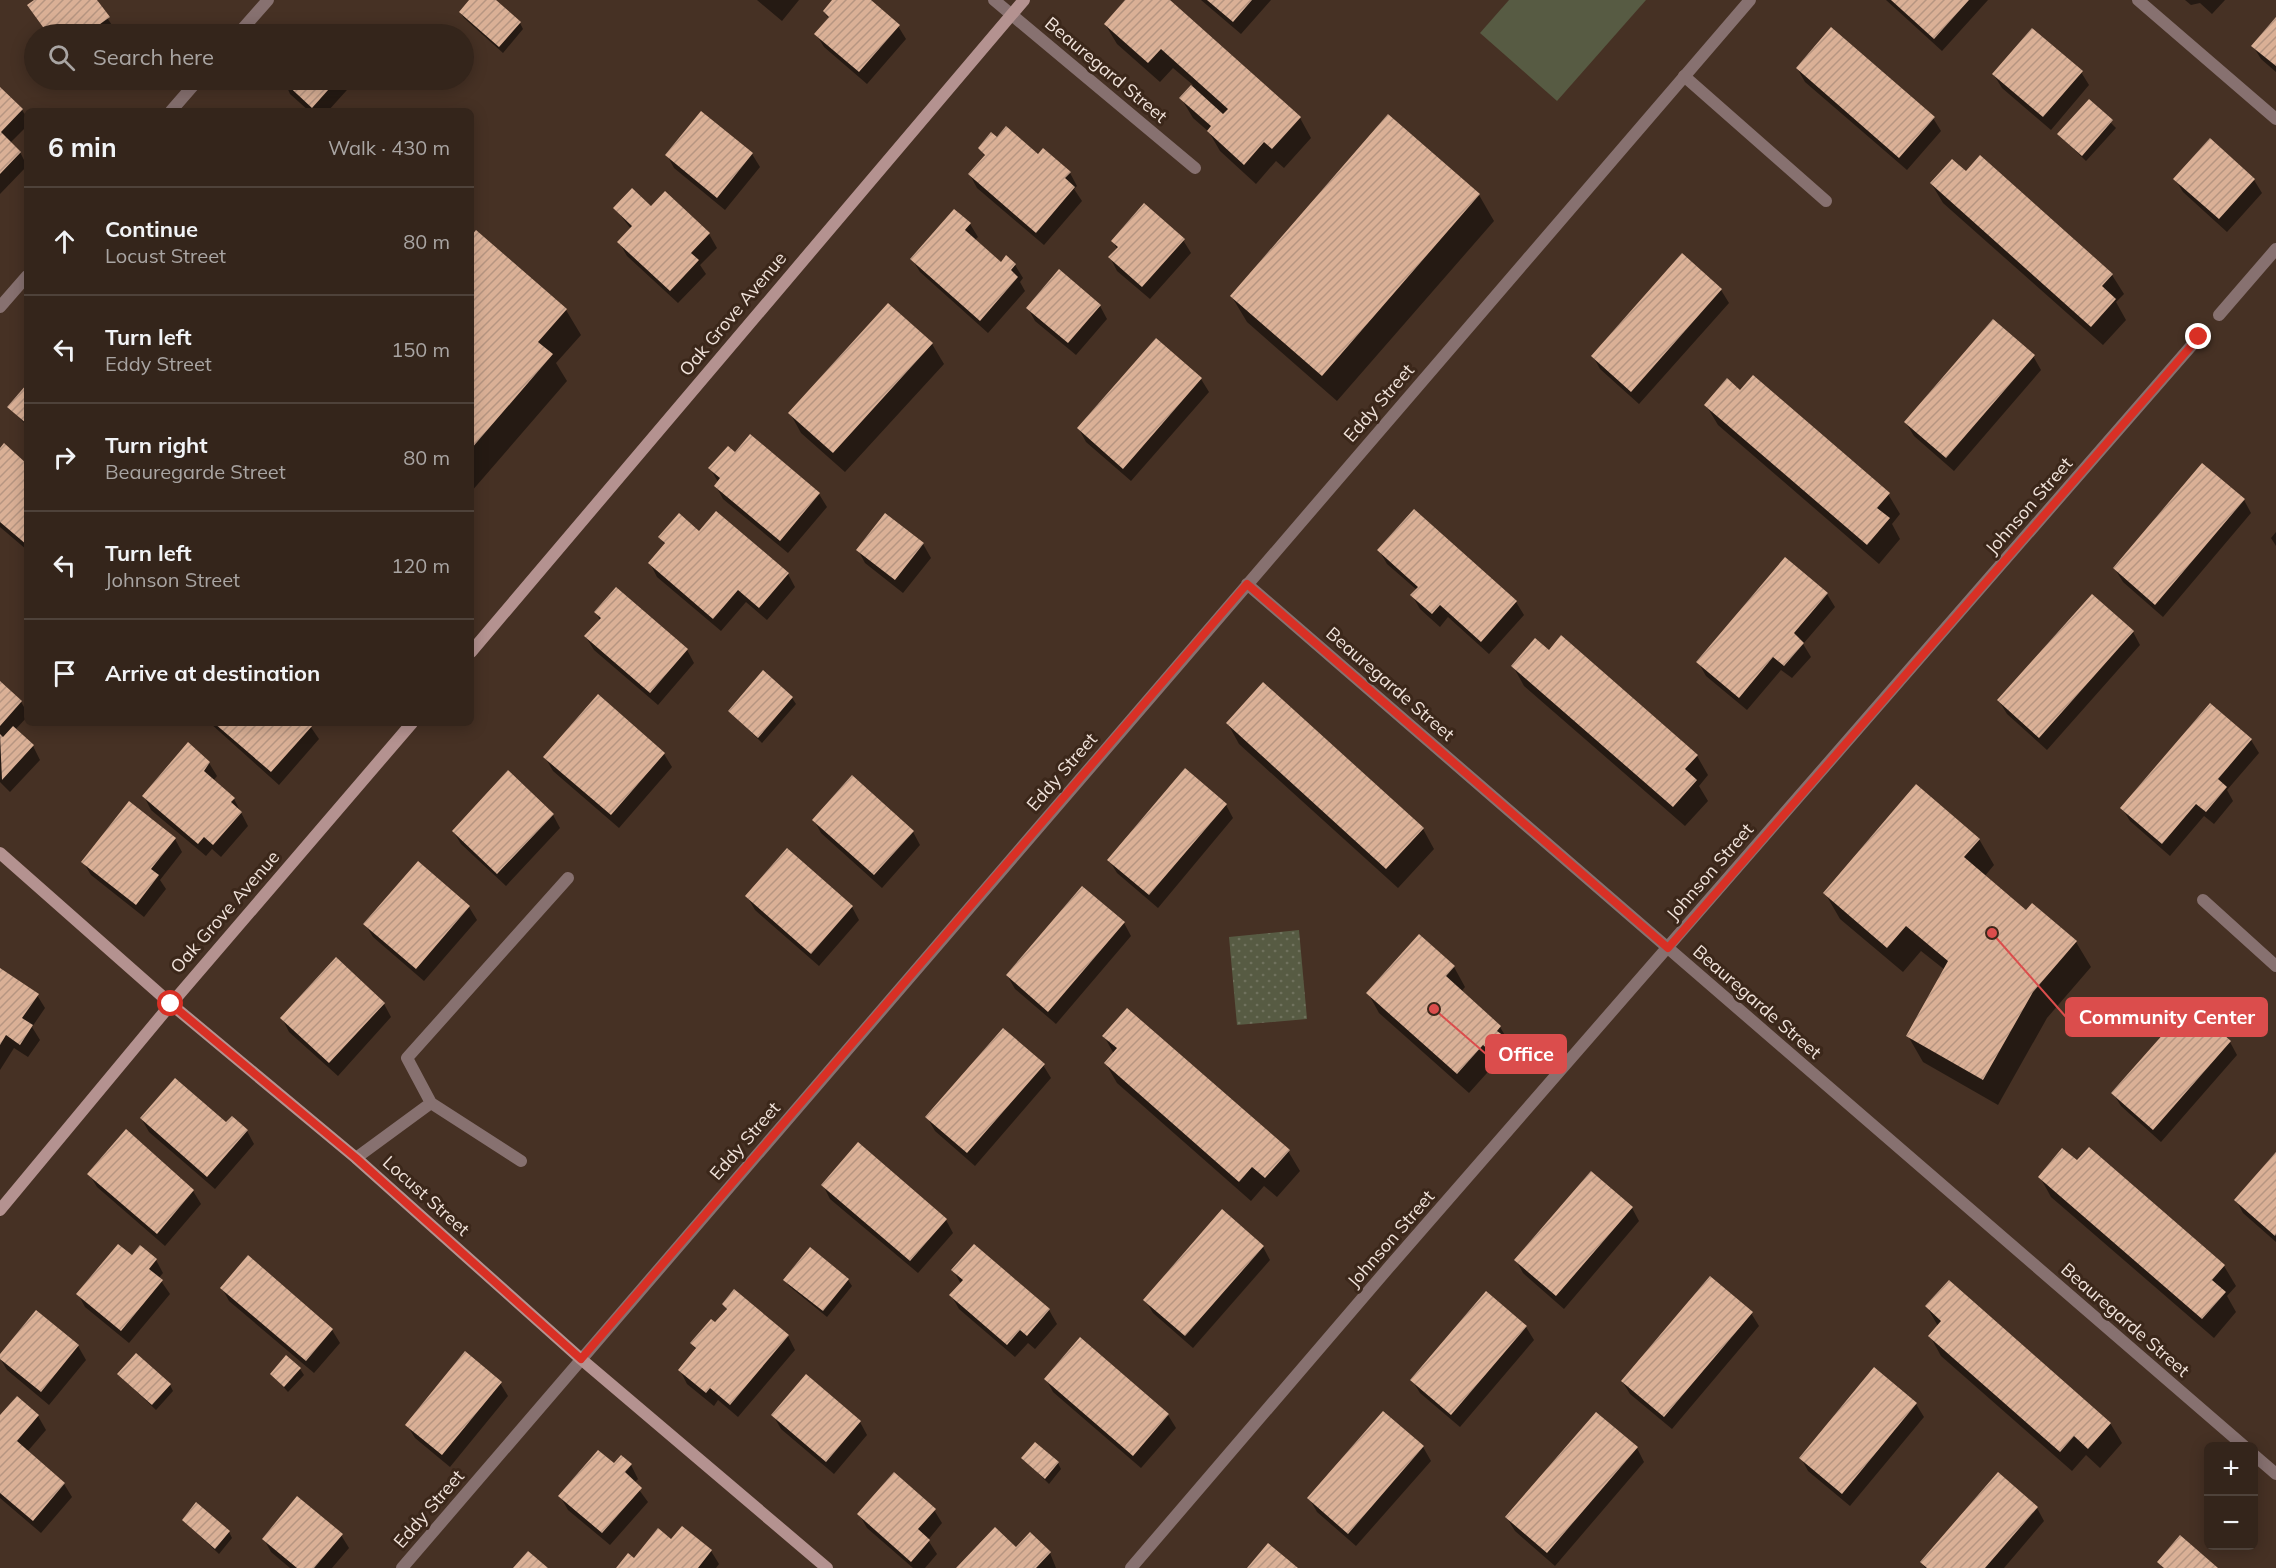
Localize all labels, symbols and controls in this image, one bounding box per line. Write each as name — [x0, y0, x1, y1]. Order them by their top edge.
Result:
street label: Beauregard Street — [1040, 12, 1172, 128]
search box — [24, 24, 474, 90]
icon: search — [45, 41, 78, 74]
text: Search here — [93, 43, 214, 71]
text: 6 min — [48, 131, 117, 164]
text: Walk · 430 m — [328, 135, 450, 160]
text: Continue — [105, 215, 198, 243]
icon: ahead — [48, 225, 81, 258]
text: 80 m — [403, 229, 450, 254]
text: Locust Street — [105, 243, 226, 268]
street label: Oak Grove Avenue — [674, 247, 791, 380]
text: Turn left — [105, 323, 192, 351]
route end — [2185, 323, 2211, 349]
icon: left — [48, 333, 81, 366]
text: 150 m — [391, 337, 450, 362]
text: Eddy Street — [105, 351, 212, 376]
street label: Eddy Street — [1338, 359, 1419, 447]
text: Turn right — [105, 431, 208, 459]
icon: right — [48, 441, 81, 474]
text: 80 m — [403, 445, 450, 470]
street label: Johnson Street — [1980, 452, 2077, 559]
text: Beauregarde Street — [105, 459, 286, 484]
text: Turn left — [105, 539, 192, 567]
icon: left — [48, 549, 81, 582]
text: 120 m — [391, 553, 450, 578]
text: Johnson Street — [105, 567, 240, 592]
street label: Beauregarde Street — [1321, 622, 1459, 746]
icon: arrive — [48, 657, 81, 690]
text: Arrive at destination — [105, 659, 320, 687]
street label: Eddy Street — [1021, 728, 1102, 816]
street label: Johnson Street — [1661, 818, 1758, 925]
street label: Oak Grove Avenue — [165, 846, 284, 978]
street label: Beauregarde Street — [1688, 940, 1826, 1064]
route start — [157, 990, 183, 1016]
callout: Community Center — [2066, 998, 2267, 1036]
text: Community Center — [2079, 1004, 2255, 1029]
callout: Office — [1486, 1035, 1566, 1073]
text: Office — [1498, 1041, 1554, 1066]
street label: Eddy Street — [704, 1097, 785, 1185]
street label: Locust Street — [378, 1151, 474, 1241]
street label: Johnson Street — [1342, 1185, 1439, 1292]
street label: Beauregarde Street — [2056, 1258, 2194, 1382]
map controls — [2204, 1442, 2258, 1550]
button: + — [2204, 1442, 2258, 1496]
street label: Eddy Street — [388, 1465, 469, 1553]
button: − — [2204, 1496, 2258, 1550]

